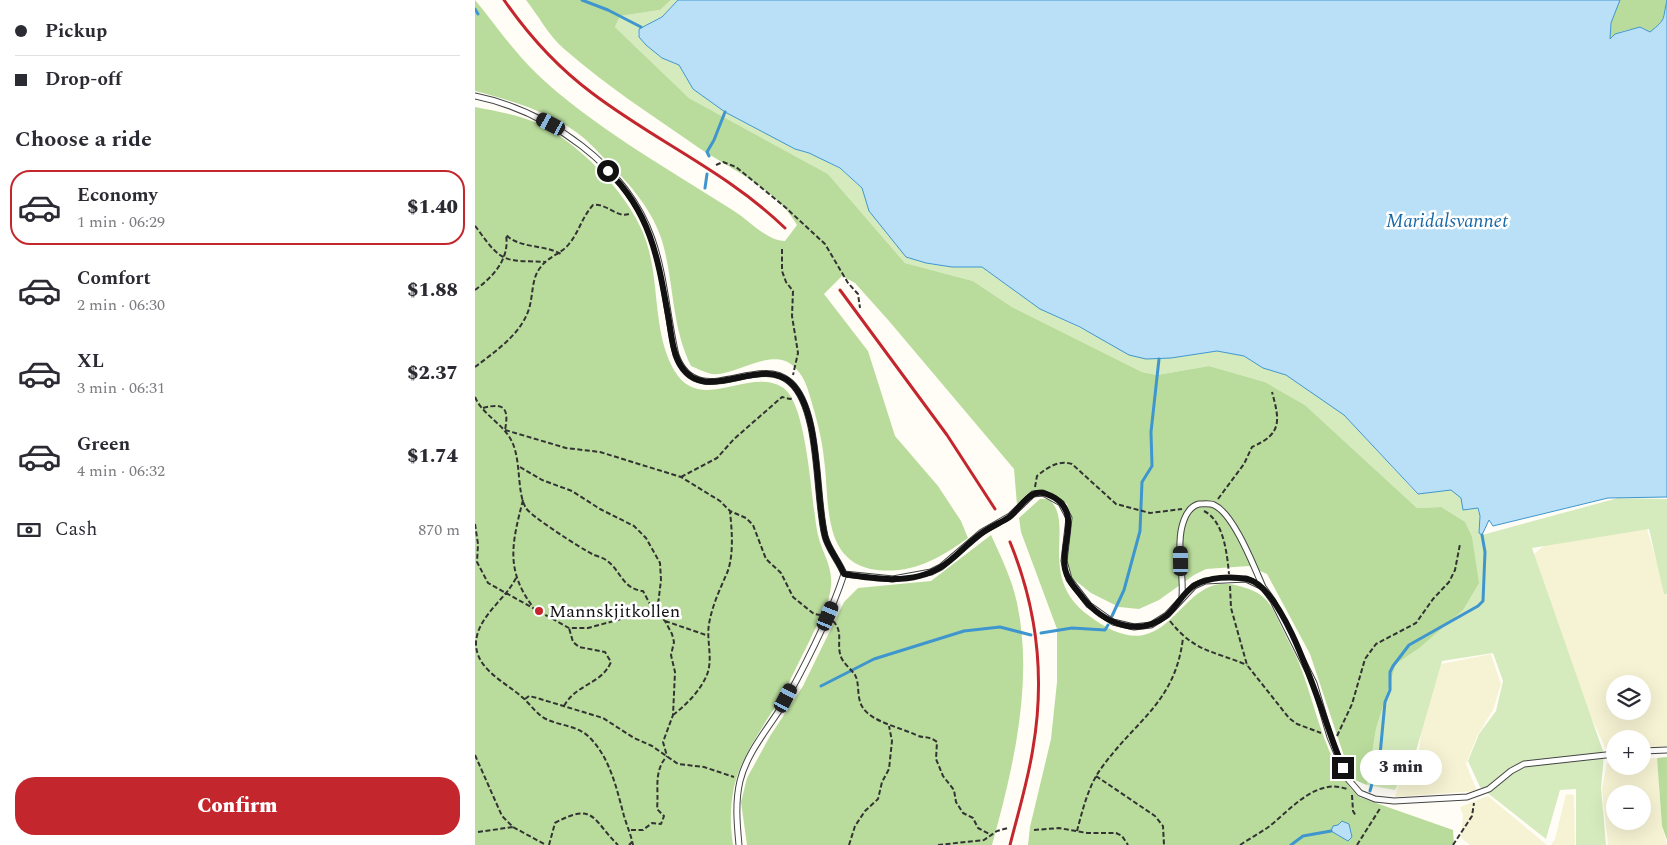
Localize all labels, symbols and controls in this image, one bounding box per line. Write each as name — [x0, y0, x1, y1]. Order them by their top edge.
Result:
text: Pickup — [45, 17, 107, 46]
text: Drop-off — [45, 65, 122, 94]
car — [534, 110, 567, 138]
text: Choose a ride — [15, 123, 152, 156]
route start — [597, 160, 619, 182]
text: Economy — [77, 181, 158, 210]
icon: car — [17, 185, 62, 230]
text: $1.40 — [407, 193, 458, 222]
water label: Maridalsvannet — [1386, 207, 1509, 236]
text: 1 min · 06:29 — [77, 210, 165, 234]
text: Comfort — [77, 264, 151, 293]
icon: car — [17, 268, 62, 313]
text: $1.88 — [407, 276, 458, 305]
text: 2 min · 06:30 — [77, 293, 165, 317]
text: XL — [77, 347, 104, 376]
icon: car — [17, 351, 62, 396]
text: $2.37 — [407, 359, 458, 388]
text: 3 min · 06:31 — [77, 376, 165, 400]
text: Green — [77, 430, 130, 459]
icon: car — [17, 434, 62, 479]
text: $1.74 — [407, 442, 458, 471]
text: 4 min · 06:32 — [77, 459, 165, 483]
text: Cash — [55, 515, 97, 544]
icon: cash — [15, 516, 43, 544]
text: 870 m — [418, 518, 460, 542]
car — [1173, 546, 1188, 576]
place label: Mannskjitkollen — [549, 598, 680, 625]
car — [815, 599, 840, 633]
marker: Mannskjitkollen — [533, 605, 545, 617]
map controls — [1606, 675, 1651, 830]
button: layers — [1606, 675, 1651, 720]
car — [772, 681, 799, 715]
button: + — [1606, 730, 1651, 775]
callout: 3 min — [1361, 750, 1443, 786]
text: 3 min — [1379, 755, 1423, 779]
route end — [1332, 757, 1354, 779]
button: Confirm — [15, 777, 460, 835]
button: − — [1606, 785, 1651, 830]

